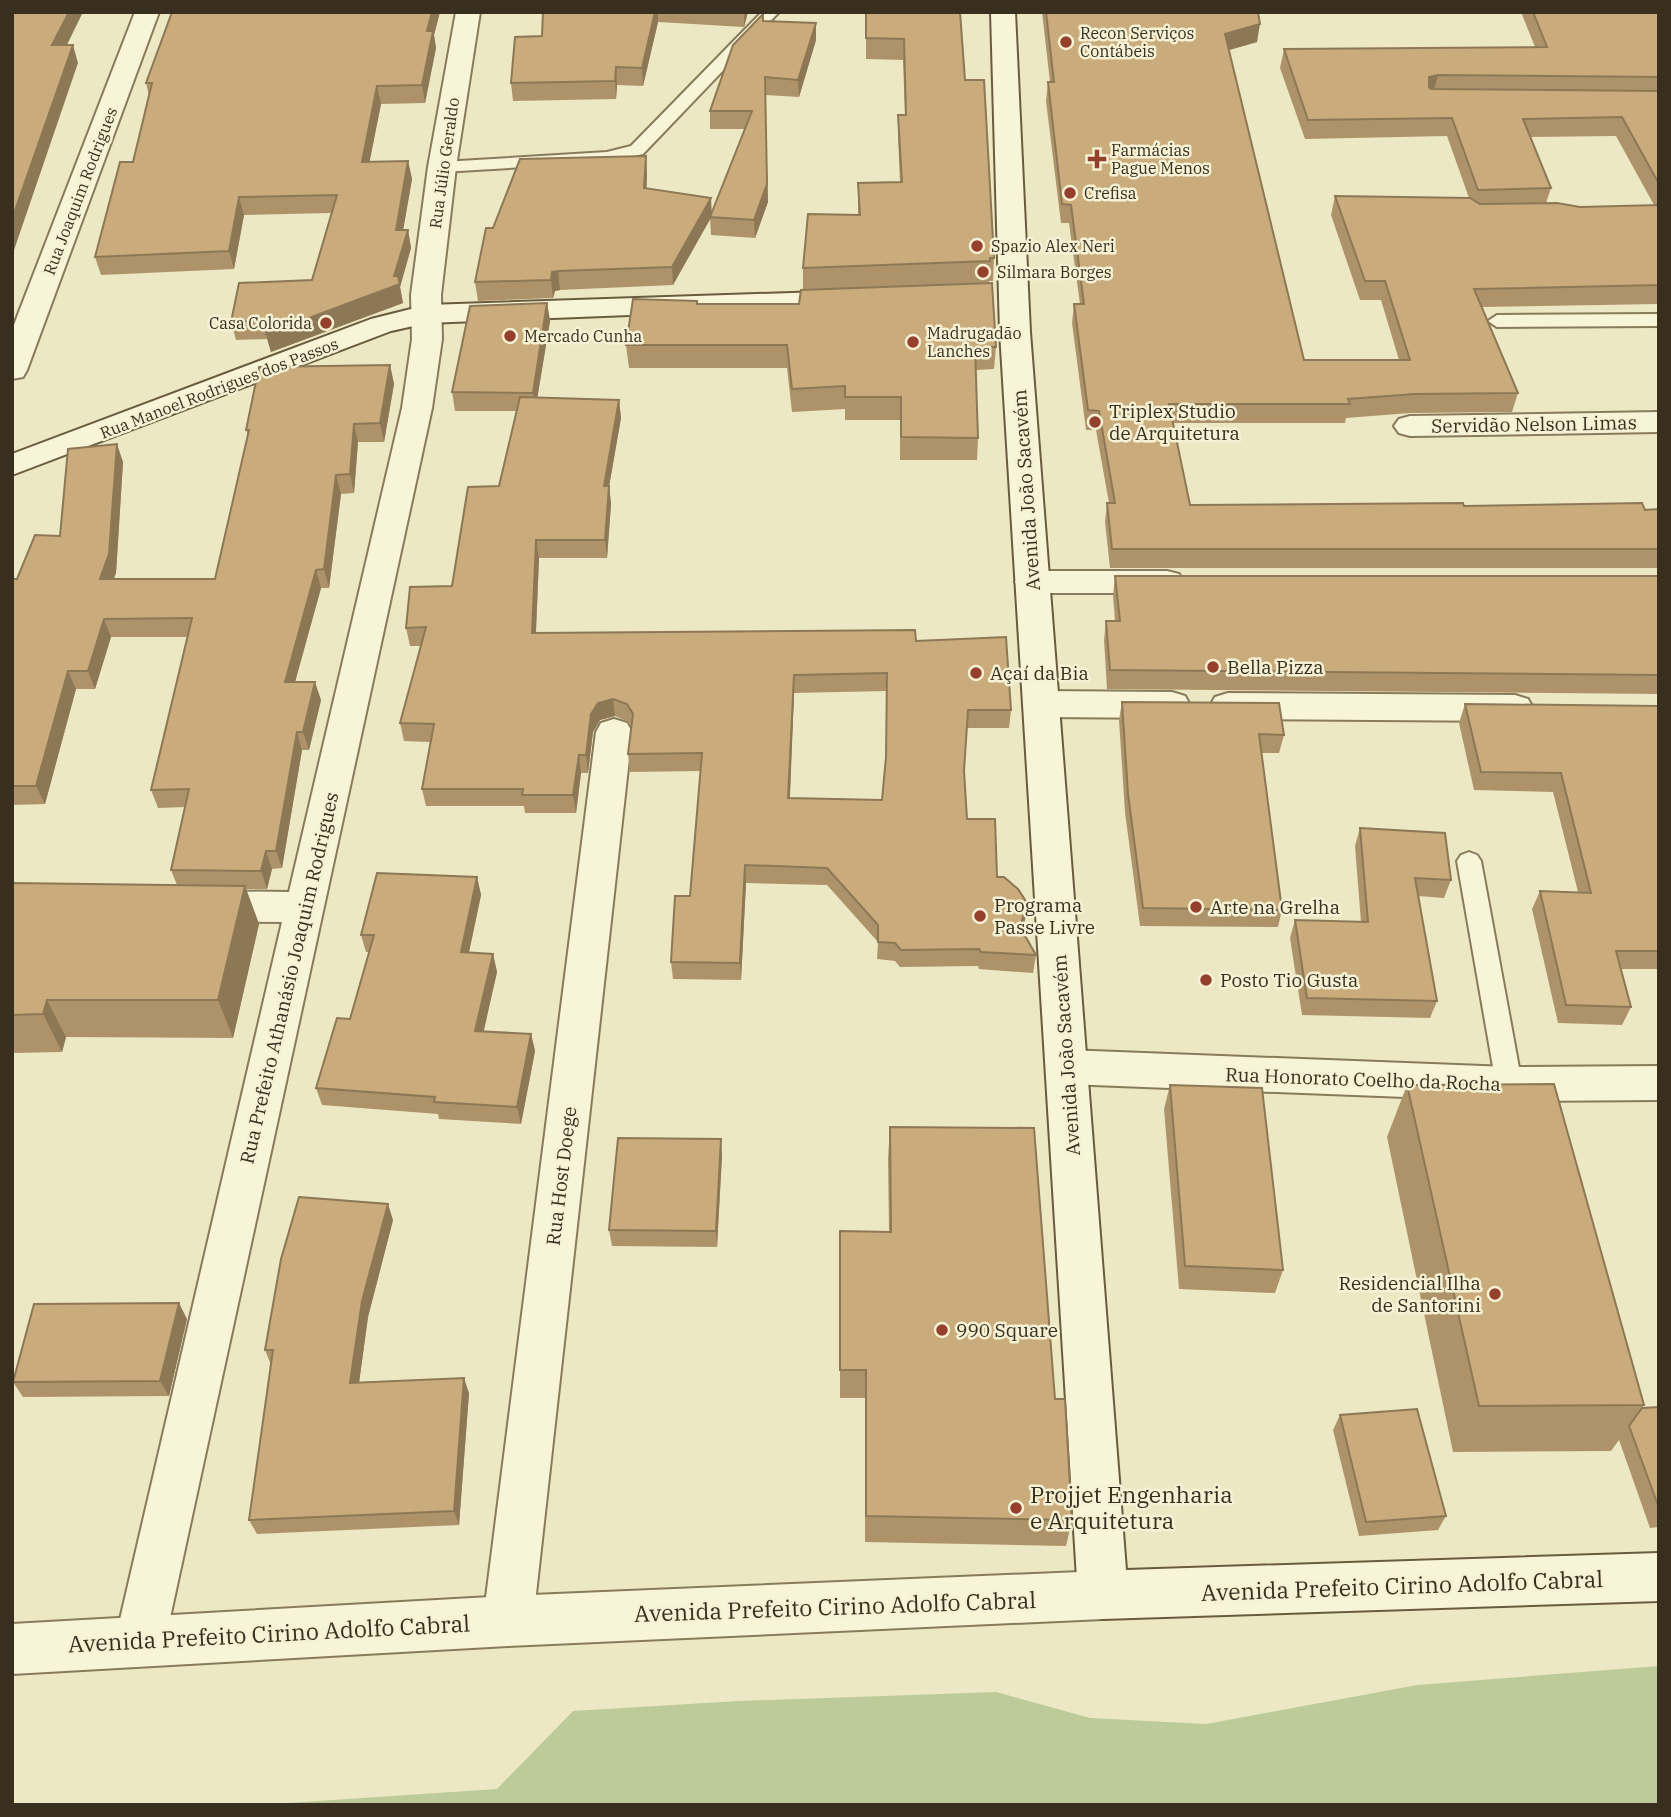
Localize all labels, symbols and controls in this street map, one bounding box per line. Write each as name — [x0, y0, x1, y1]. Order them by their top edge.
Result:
place label: Recon Serviços Contábeis — [1080, 23, 1194, 61]
marker: Recon Serviços Contábeis — [1058, 34, 1074, 50]
street label: Rua Júlio Geraldo — [425, 96, 463, 230]
street label: Rua Joaquim Rodrigues — [39, 104, 121, 278]
place label: Farmácias Pague Menos — [1111, 140, 1210, 178]
marker: Farmácias Pague Menos — [1089, 151, 1105, 167]
place label: Crefisa — [1084, 183, 1137, 203]
marker: Crefisa — [1062, 185, 1078, 201]
place label: Spazio Alex Neri — [991, 236, 1115, 256]
marker: Spazio Alex Neri — [969, 238, 985, 254]
place label: Silmara Borges — [997, 262, 1112, 282]
marker: Silmara Borges — [975, 264, 991, 280]
place label: Casa Colorida — [209, 313, 312, 333]
marker: Casa Colorida — [318, 315, 334, 331]
place label: Madrugadão Lanches — [927, 323, 1022, 361]
place label: Mercado Cunha — [524, 326, 643, 346]
marker: Mercado Cunha — [502, 328, 518, 344]
street label: Rua Manoel Rodrigues dos Passos — [97, 333, 341, 443]
marker: Madrugadão Lanches — [905, 334, 921, 350]
street label: Avenida João Sacavém — [1007, 389, 1045, 591]
place label: Triplex Studio de Arquitetura — [1109, 399, 1240, 445]
street label: Servidão Nelson Limas — [1431, 410, 1637, 438]
marker: Triplex Studio de Arquitetura — [1087, 414, 1103, 430]
place label: Bella Pizza — [1227, 655, 1324, 679]
marker: Bella Pizza — [1205, 659, 1221, 675]
place label: Açaí da Bia — [990, 661, 1089, 685]
marker: Açaí da Bia — [968, 665, 984, 681]
street label: Rua Prefeito Athanásio Joaquim Rodrigues — [234, 790, 344, 1166]
place label: Programa Passe Livre — [994, 893, 1095, 939]
place label: Arte na Grelha — [1210, 895, 1340, 919]
marker: Arte na Grelha — [1188, 899, 1204, 915]
marker: Programa Passe Livre — [972, 908, 988, 924]
street label: Avenida João Sacavém — [1047, 954, 1085, 1156]
place label: Posto Tio Gusta — [1220, 968, 1358, 992]
marker: Posto Tio Gusta — [1198, 972, 1214, 988]
street label: Rua Honorato Coelho da Rocha — [1225, 1062, 1501, 1096]
street label: Rua Host Doege — [541, 1105, 581, 1247]
place label: Residencial Ilha de Santorini — [1338, 1271, 1481, 1317]
marker: Residencial Ilha de Santorini — [1487, 1286, 1503, 1302]
place label: 990 Square — [956, 1318, 1058, 1342]
marker: 990 Square — [934, 1322, 950, 1338]
place label: Projjet Engenharia e Arquitetura — [1030, 1479, 1233, 1535]
marker: Projjet Engenharia e Arquitetura — [1008, 1500, 1024, 1516]
street label: Avenida Prefeito Cirino Adolfo Cabral — [1200, 1563, 1604, 1607]
street label: Avenida Prefeito Cirino Adolfo Cabral — [633, 1584, 1037, 1628]
street label: Avenida Prefeito Cirino Adolfo Cabral — [67, 1607, 471, 1659]

